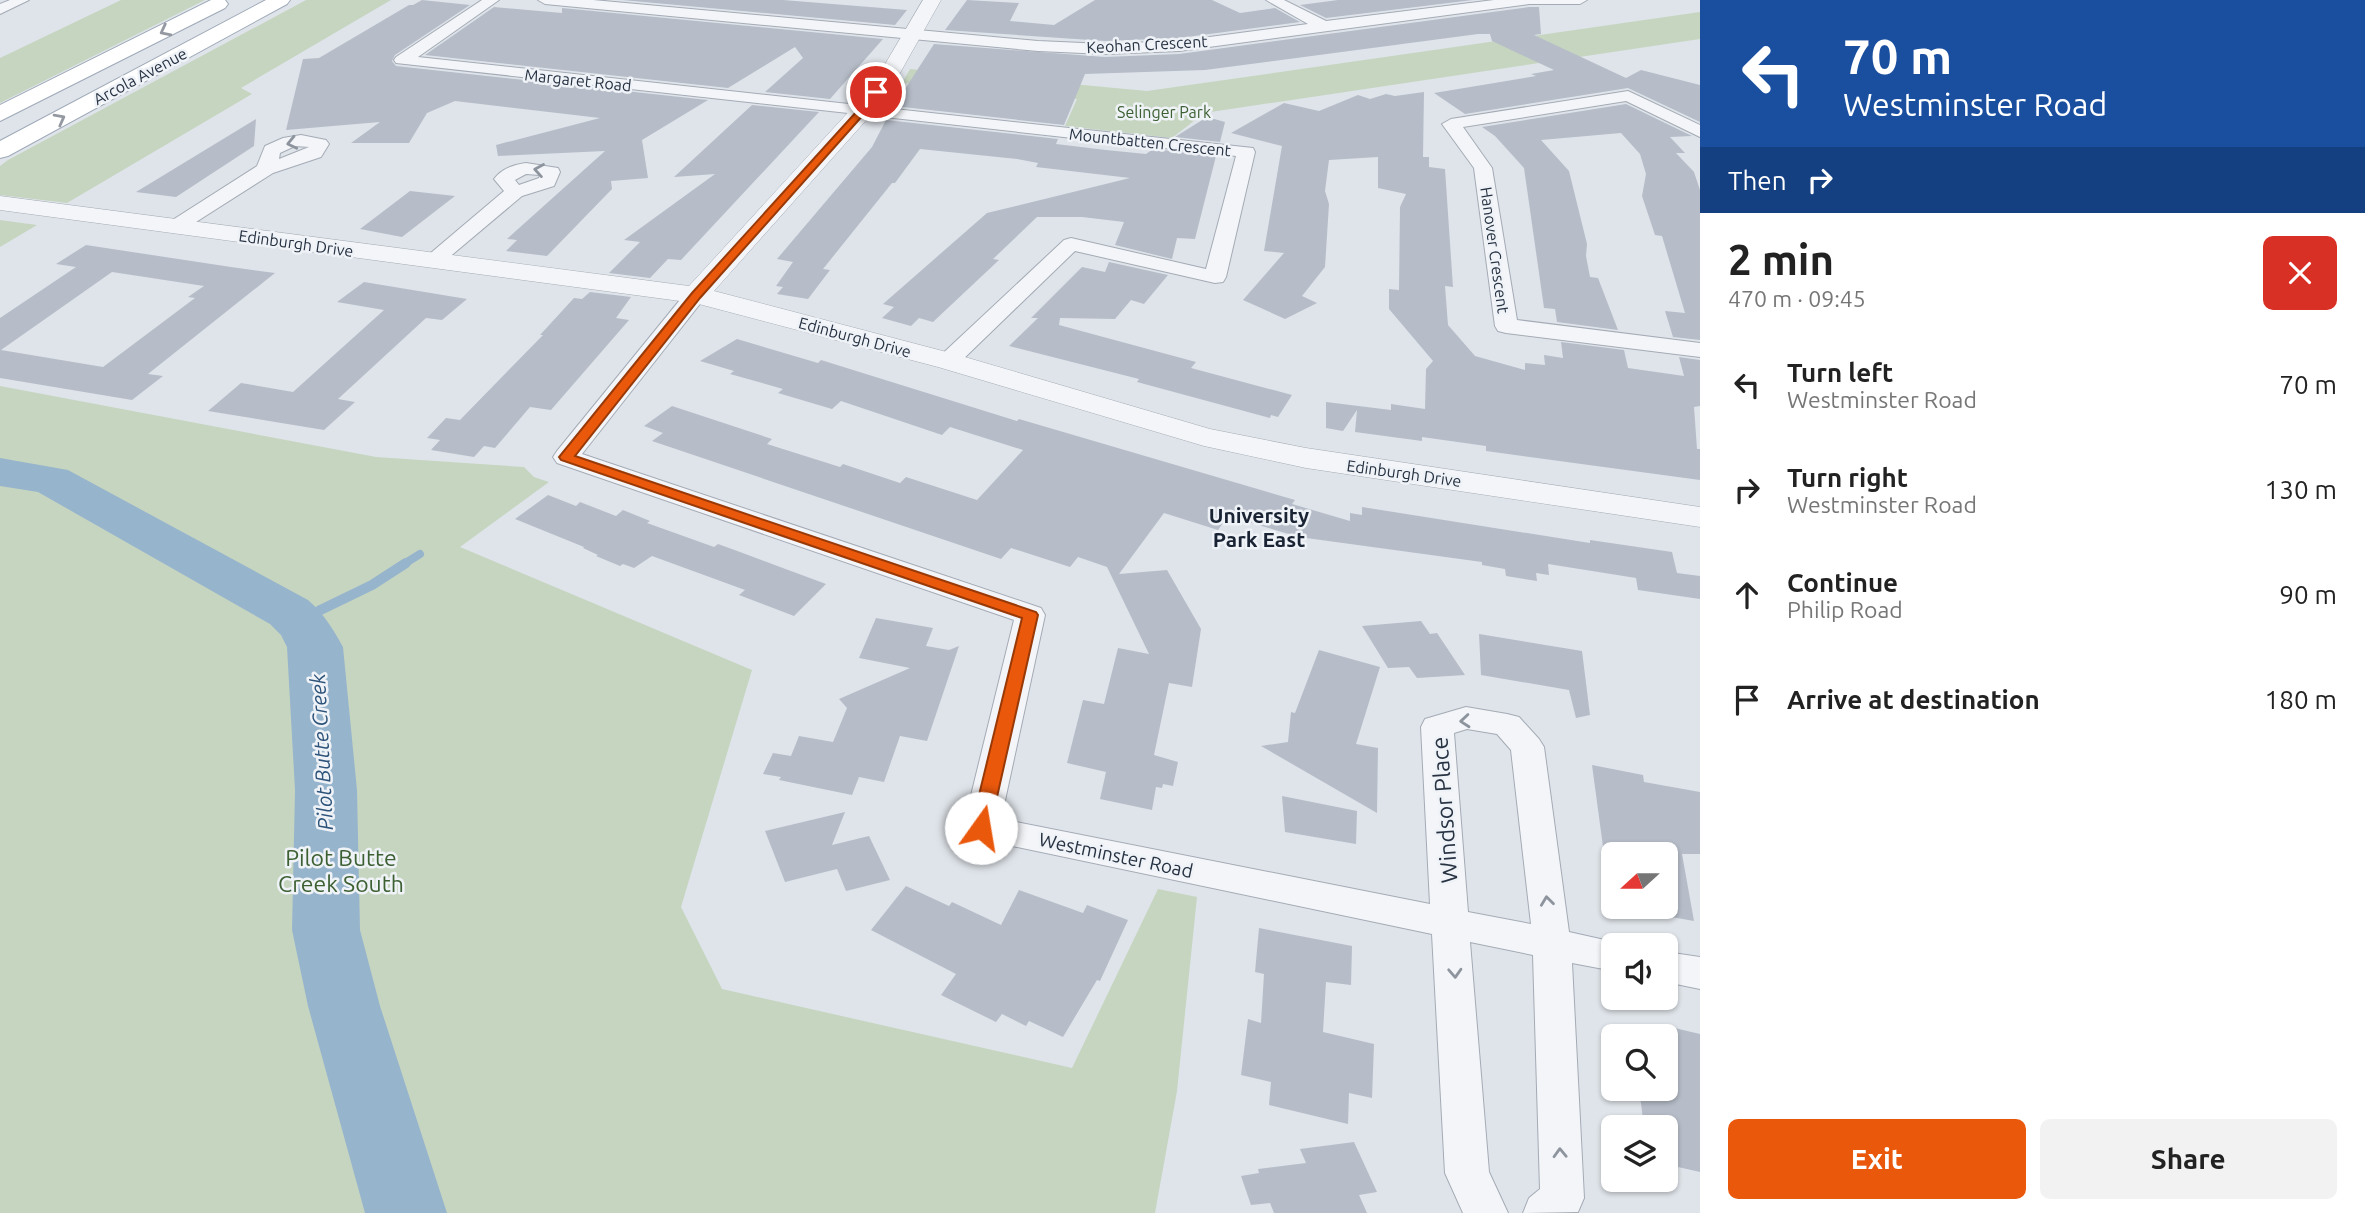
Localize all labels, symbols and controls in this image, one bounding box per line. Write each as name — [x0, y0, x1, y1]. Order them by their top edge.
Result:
one-way arrow — [160, 22, 173, 36]
icon: left — [1728, 28, 1819, 119]
text: 70 m — [1843, 28, 1952, 83]
street label: Keohan Crescent — [1086, 32, 1209, 56]
street label: Arcola Avenue — [90, 44, 190, 108]
pin — [846, 62, 906, 122]
street label: Margaret Road — [524, 65, 632, 95]
icon: arrive — [857, 73, 895, 111]
text: Westminster Road — [1843, 86, 2107, 122]
park label: Selinger Park — [1117, 103, 1211, 121]
one-way arrow — [53, 114, 65, 127]
street label: Mountbatten Crescent — [1068, 125, 1233, 160]
one-way arrow — [286, 134, 298, 149]
icon: right — [1801, 161, 1839, 199]
one-way arrow — [533, 163, 545, 178]
text: Then — [1728, 166, 1787, 195]
street label: Hanover Crescent — [1477, 186, 1513, 315]
street label: Edinburgh Drive — [238, 226, 354, 260]
text: 2 min — [1728, 236, 1834, 283]
button: close — [2263, 236, 2337, 310]
text: 470 m · 09:45 — [1728, 286, 1866, 311]
street label: Edinburgh Drive — [797, 313, 913, 361]
text: Turn left — [1787, 358, 1893, 387]
icon: left — [1728, 366, 1766, 404]
text: 70 m — [2279, 370, 2337, 399]
text: Westminster Road — [1787, 387, 1977, 412]
street label: Edinburgh Drive — [1346, 456, 1462, 490]
text: Turn right — [1787, 463, 1908, 492]
icon: right — [1728, 471, 1766, 509]
text: 130 m — [2265, 475, 2337, 504]
text: Westminster Road — [1787, 492, 1977, 517]
district label: University Park East — [1209, 503, 1309, 551]
text: Continue — [1787, 568, 1898, 597]
icon: ahead — [1728, 576, 1766, 614]
text: 90 m — [2279, 580, 2337, 609]
text: Philip Road — [1787, 597, 1903, 622]
water label: Pilot Butte Creek — [305, 673, 337, 831]
icon: arrive — [1728, 681, 1766, 719]
text: Arrive at destination — [1787, 685, 2040, 714]
text: 180 m — [2265, 685, 2337, 714]
one-way arrow — [1459, 713, 1470, 728]
street label: Windsor Place — [1426, 736, 1462, 884]
position arrow — [944, 791, 1018, 865]
street label: Westminster Road — [1037, 828, 1195, 882]
north arrow — [1601, 842, 1678, 919]
map controls — [1601, 842, 1678, 1192]
park label: Pilot Butte Creek South — [278, 845, 404, 896]
one-way arrow — [1539, 895, 1554, 907]
button: sound — [1601, 933, 1678, 1010]
one-way arrow — [1447, 968, 1462, 979]
button: search — [1601, 1024, 1678, 1101]
button: layers — [1601, 1115, 1678, 1192]
button: Exit — [1728, 1119, 2026, 1199]
button: Share — [2040, 1119, 2337, 1199]
one-way arrow — [1553, 1147, 1568, 1158]

